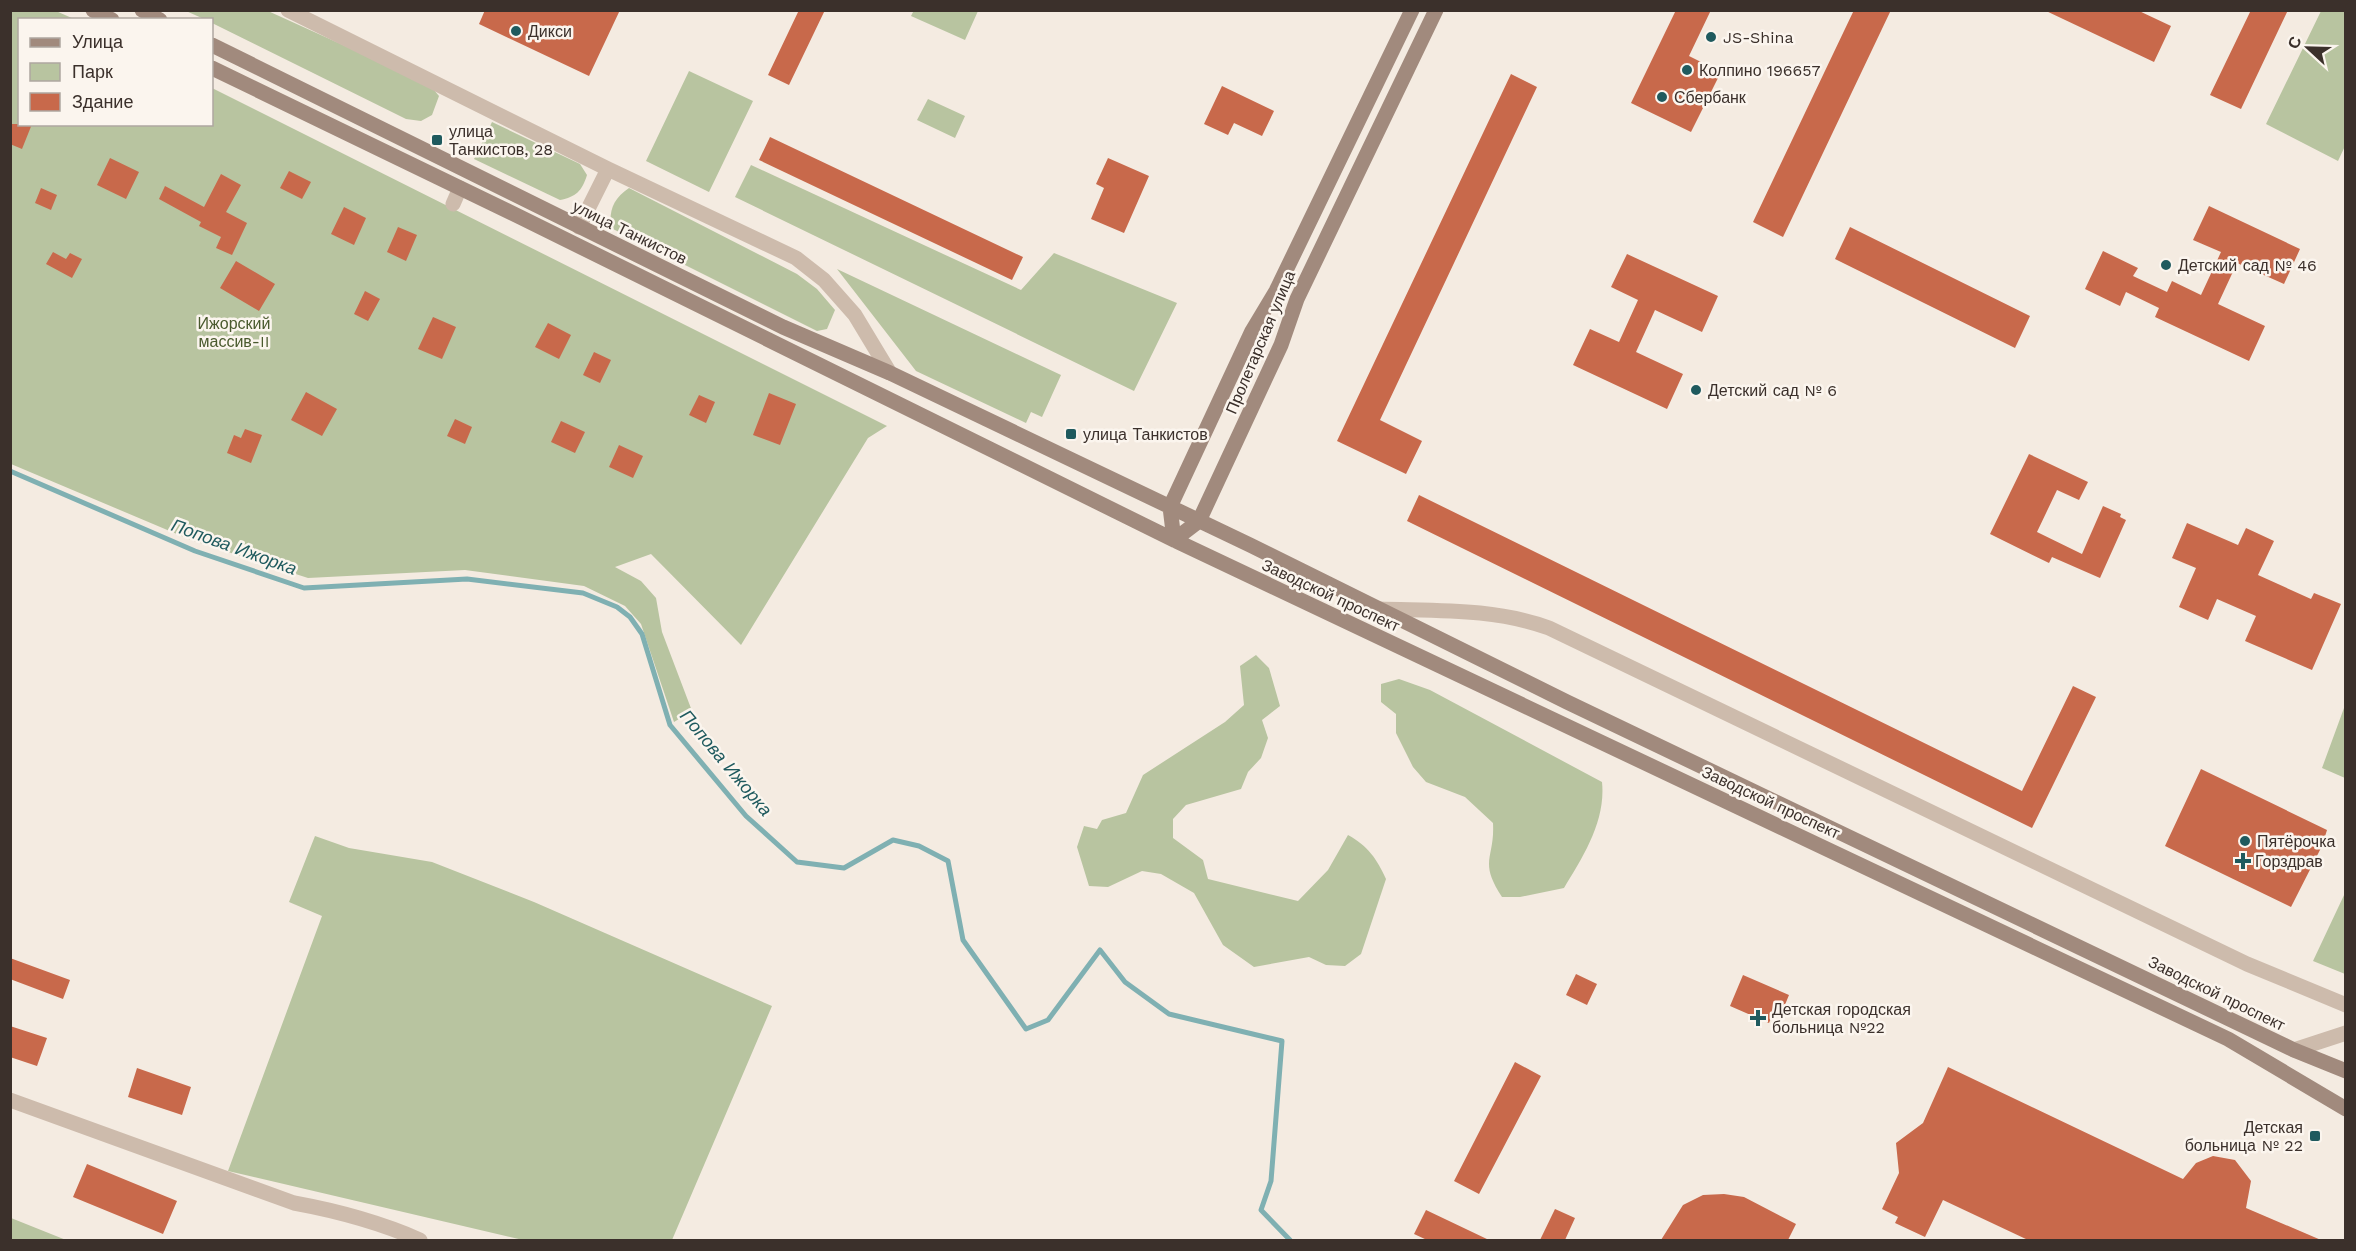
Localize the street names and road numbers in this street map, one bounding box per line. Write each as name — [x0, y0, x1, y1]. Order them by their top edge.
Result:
street label: улица Танкистов — [570, 197, 690, 268]
street label: Пролетарская улица — [1222, 268, 1299, 417]
street label: Заводской проспект — [1259, 555, 1403, 636]
street label: Заводской проспект — [1699, 762, 1843, 843]
street label: Заводской проспект — [2145, 952, 2289, 1035]

